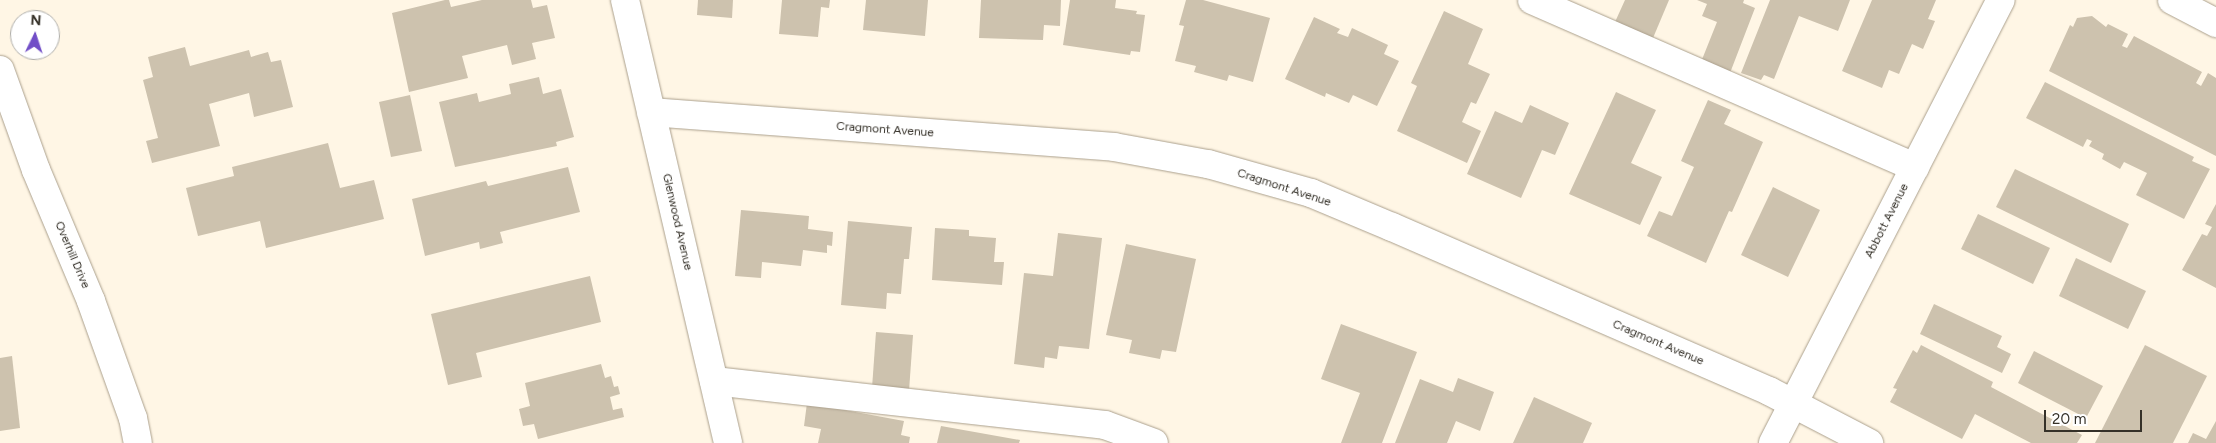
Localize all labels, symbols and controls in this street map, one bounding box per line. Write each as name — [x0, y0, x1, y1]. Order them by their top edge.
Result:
north arrow — [10, 10, 60, 60]
text: N — [30, 12, 42, 29]
street label: Cragmont Avenue — [836, 119, 934, 141]
street label: Cragmont Avenue — [1235, 166, 1333, 210]
street label: Glenwood Avenue — [659, 172, 695, 272]
street label: Abbott Avenue — [1862, 181, 1912, 261]
street label: Overhill Drive — [51, 219, 93, 291]
street label: Cragmont Avenue — [1610, 317, 1706, 369]
scale bar — [2046, 400, 2144, 432]
text: 20 m — [2052, 410, 2086, 428]

